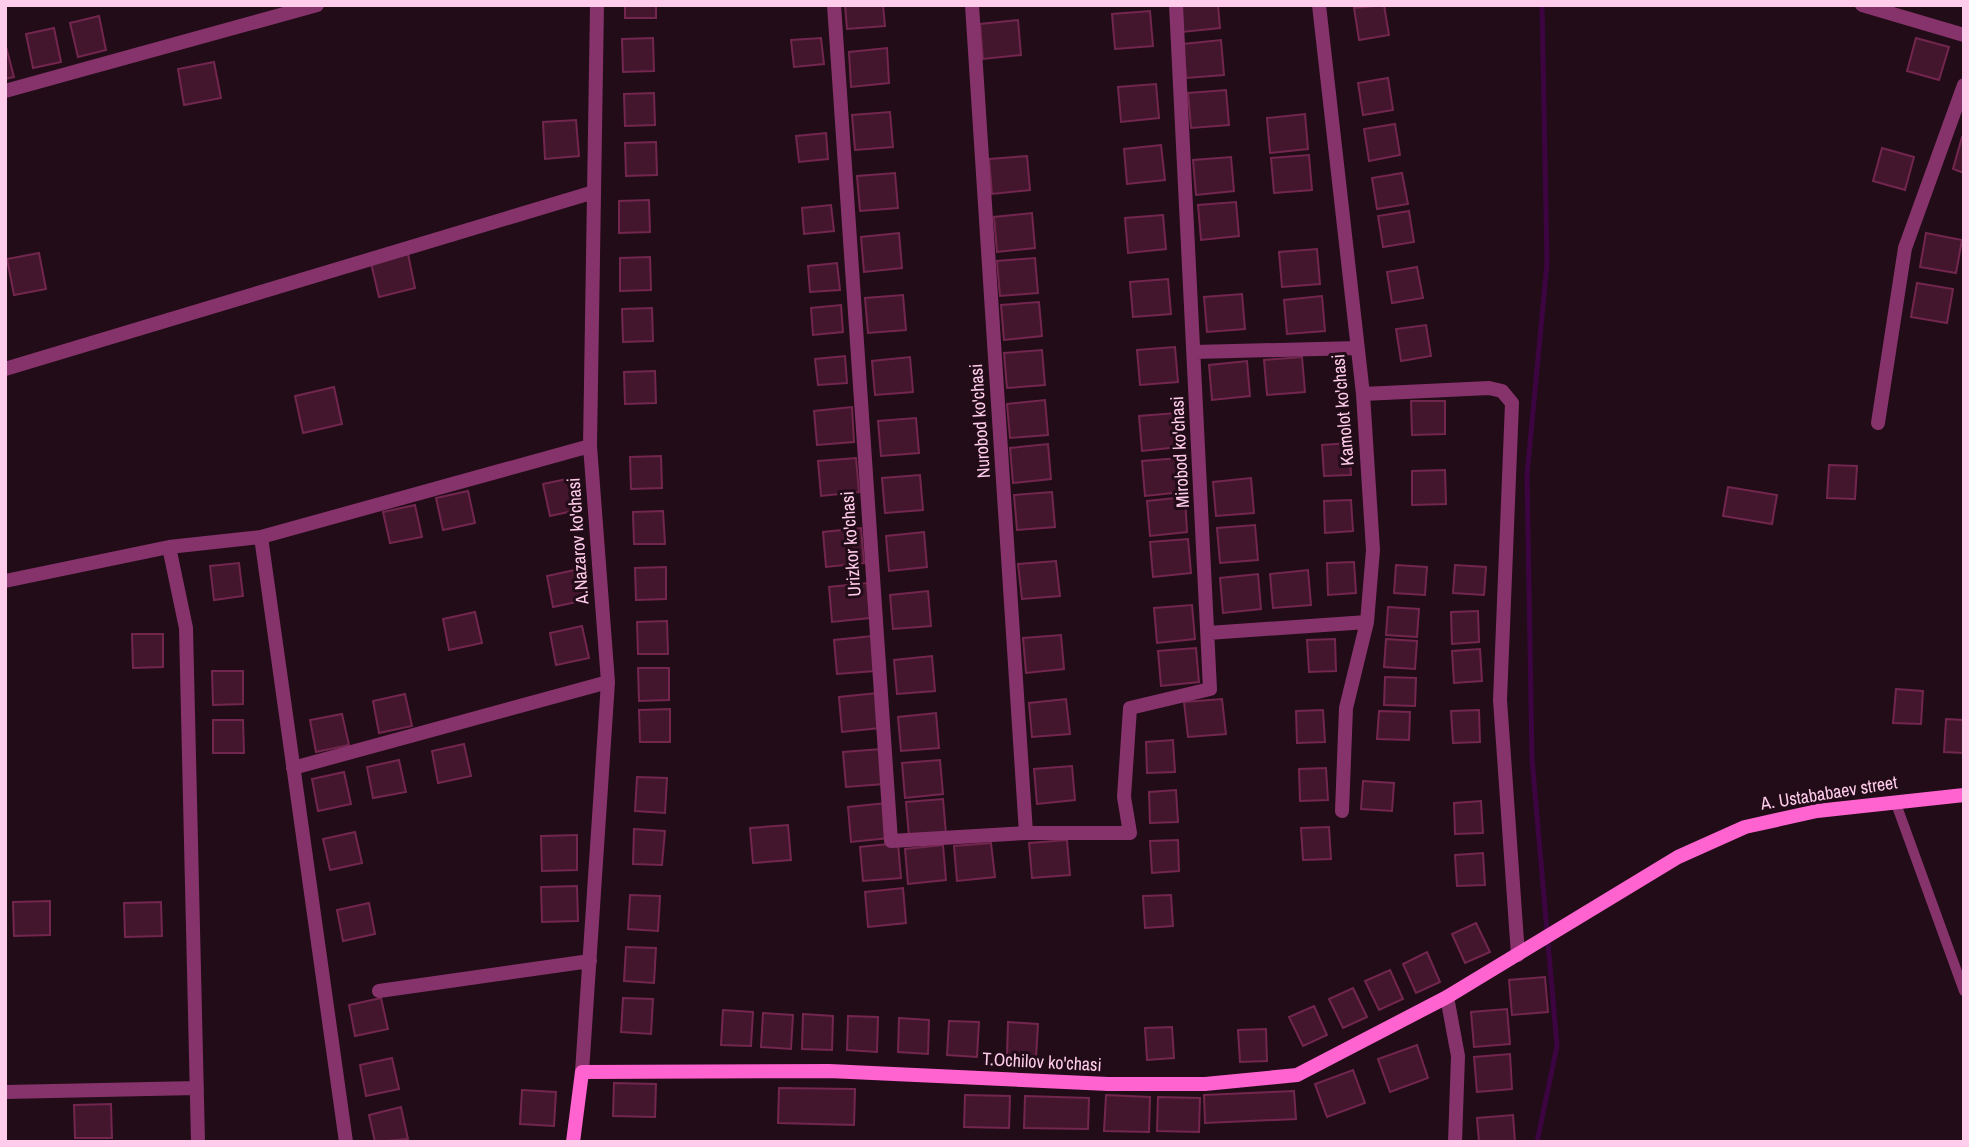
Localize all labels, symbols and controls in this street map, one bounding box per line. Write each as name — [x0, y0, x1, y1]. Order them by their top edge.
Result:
street label: Kamolot ko'chasi — [1325, 353, 1360, 467]
street label: Nurobod ko'chasi — [963, 363, 996, 479]
street label: Mirobod ko'chasi — [1164, 395, 1195, 509]
street label: A.Nazarov ko'chasi — [561, 477, 594, 606]
street label: Urizkor ko'chasi — [834, 491, 867, 597]
street label: A. Ustababaev street — [1758, 769, 1899, 816]
street label: T.Ochilov ko'chasi — [982, 1046, 1102, 1077]

